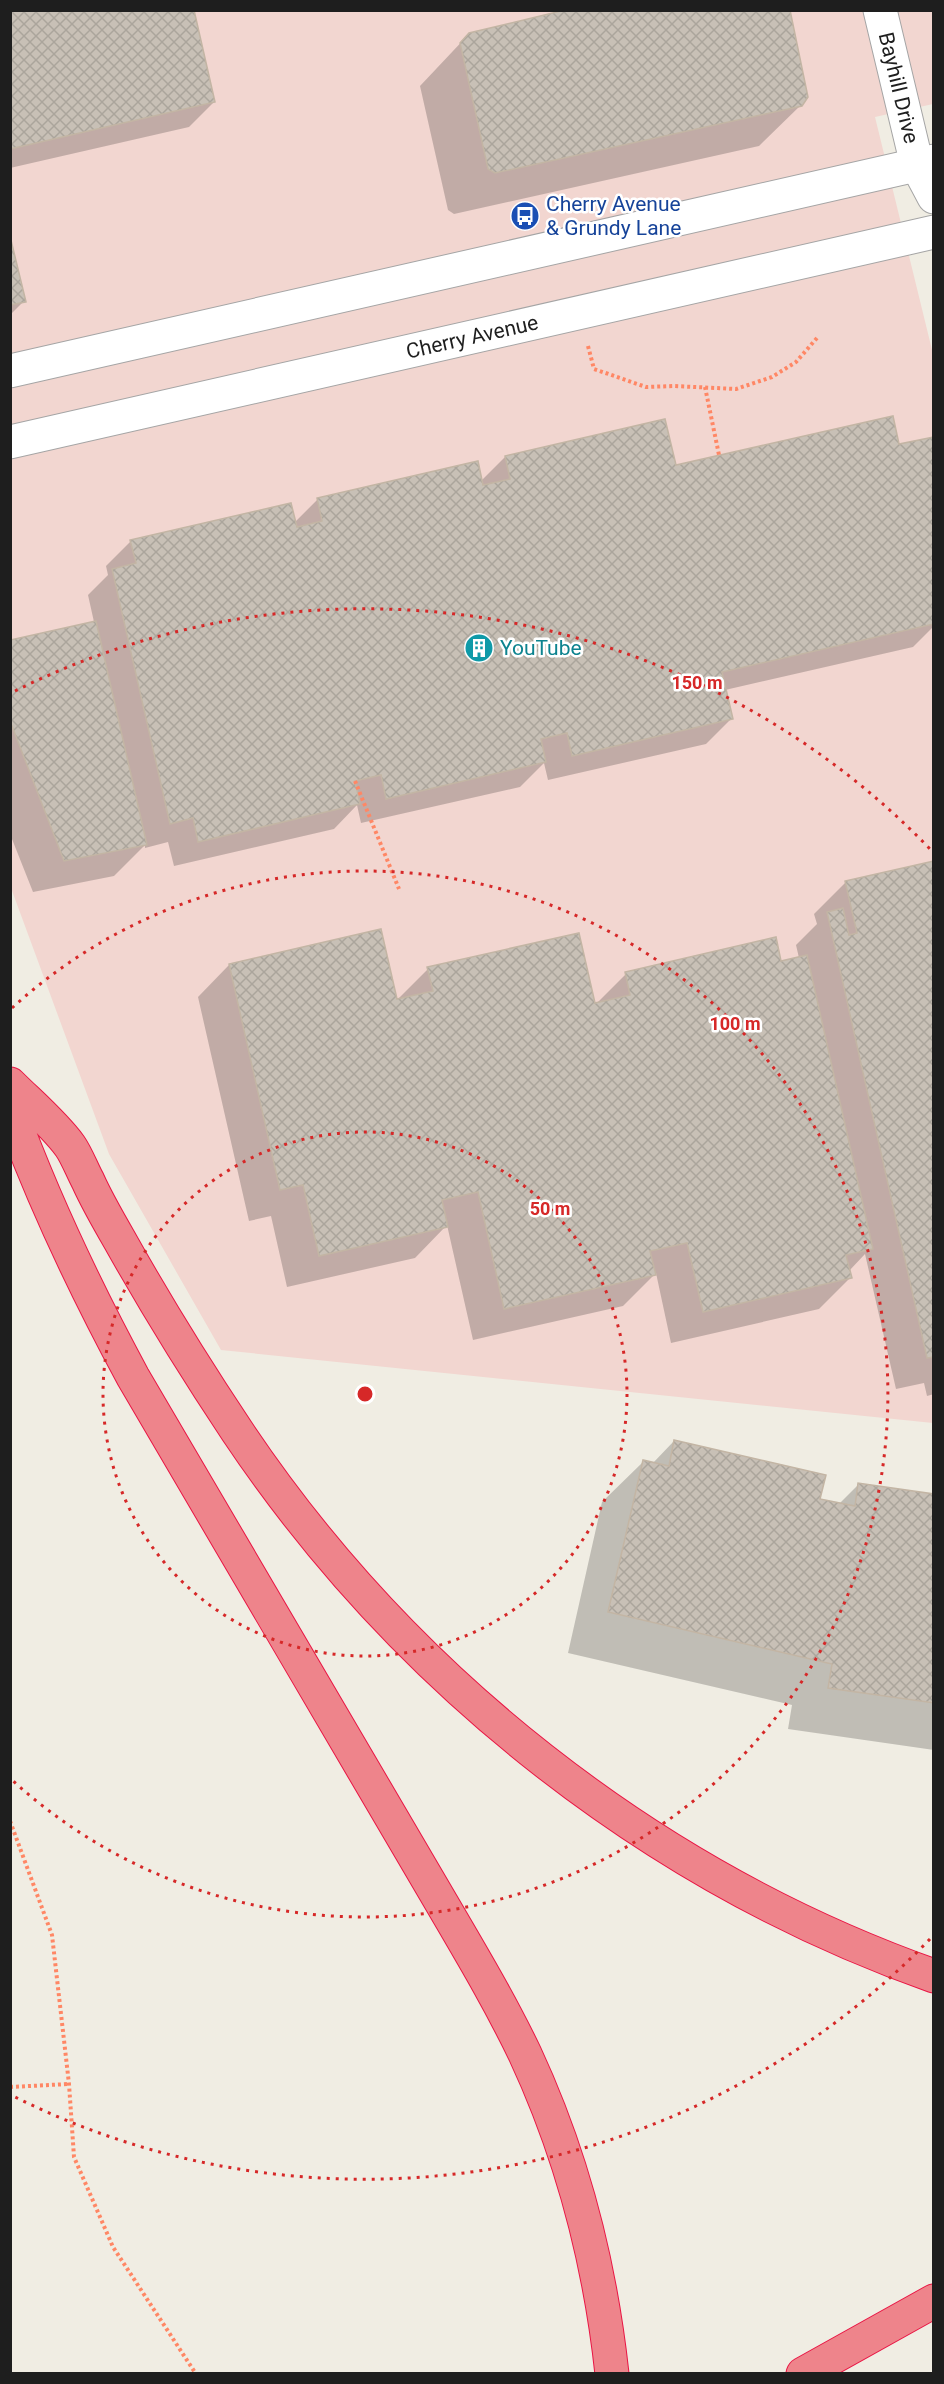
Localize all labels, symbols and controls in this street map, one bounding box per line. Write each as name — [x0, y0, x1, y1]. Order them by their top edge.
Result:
street label: Bayhill Drive — [874, 30, 923, 146]
place label: Cherry Avenue & Grundy Lane — [546, 192, 681, 240]
bus stop icon: Cherry Avenue & Grundy Lane — [509, 200, 541, 232]
street label: Cherry Avenue — [404, 310, 541, 364]
building icon: YouTube — [463, 632, 495, 664]
place label: YouTube — [500, 636, 582, 660]
text: 150 m — [671, 672, 723, 693]
text: 100 m — [709, 1013, 761, 1034]
text: 50 m — [530, 1198, 570, 1219]
centre of rings — [355, 1384, 375, 1404]

